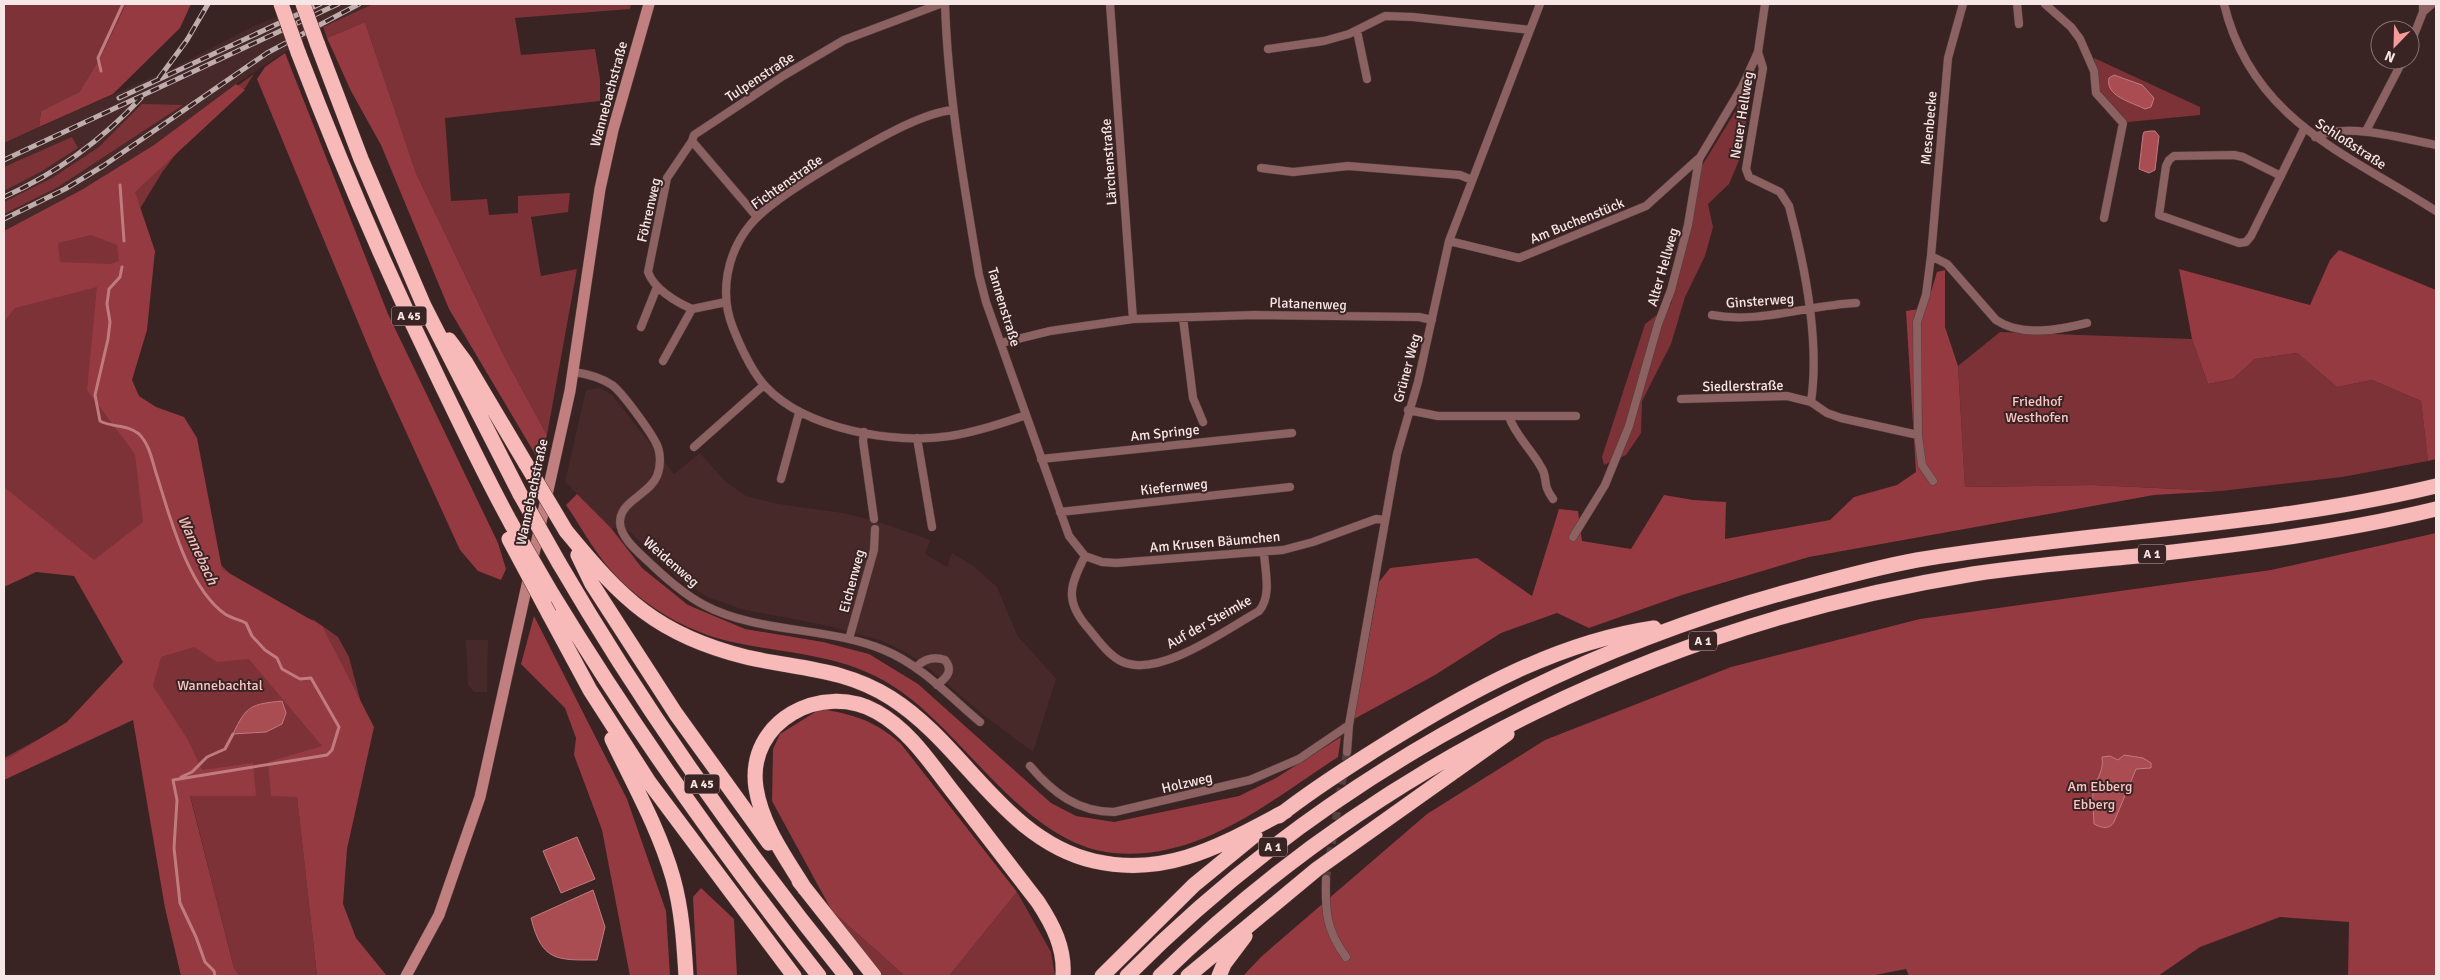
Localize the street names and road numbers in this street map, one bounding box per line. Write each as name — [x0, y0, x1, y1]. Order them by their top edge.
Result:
street label: Wannebachstraße — [587, 39, 631, 149]
street label: Tulpenstraße — [722, 48, 798, 106]
street label: Neuer Hellweg — [1727, 70, 1757, 160]
street label: Mesenbecke — [1917, 90, 1941, 166]
street label: Schloßstraße — [2312, 115, 2390, 173]
street label: Lärchenstraße — [1097, 118, 1121, 206]
street label: Fichtenstraße — [748, 151, 826, 213]
street label: Föhrenweg — [633, 176, 665, 244]
street label: Am Buchenstück — [1527, 194, 1627, 248]
street label: Alter Hellweg — [1644, 226, 1682, 308]
street label: Tannenstraße — [984, 265, 1024, 349]
street label: Ginsterweg — [1725, 290, 1795, 312]
street label: Platanenweg — [1269, 294, 1347, 314]
road number: A 45 — [392, 306, 426, 326]
street label: Grüner Weg — [1390, 332, 1424, 404]
street label: Siedlerstraße — [1702, 377, 1784, 395]
street label: Am Springe — [1130, 421, 1200, 445]
street label: Wannebachstraße — [512, 437, 552, 547]
street label: Kiefernweg — [1139, 475, 1209, 499]
street label: Am Krusen Bäumchen — [1149, 528, 1281, 556]
street label: Weidenweg — [640, 533, 702, 591]
road number: A 1 — [2138, 544, 2166, 564]
street label: Eichenweg — [835, 548, 869, 614]
street label: Auf der Steimke — [1163, 592, 1255, 652]
road number: A 1 — [1689, 631, 1717, 650]
street label: Holzweg — [1160, 769, 1214, 797]
road number: A 45 — [684, 774, 720, 794]
road number: A 1 — [1259, 838, 1287, 856]

